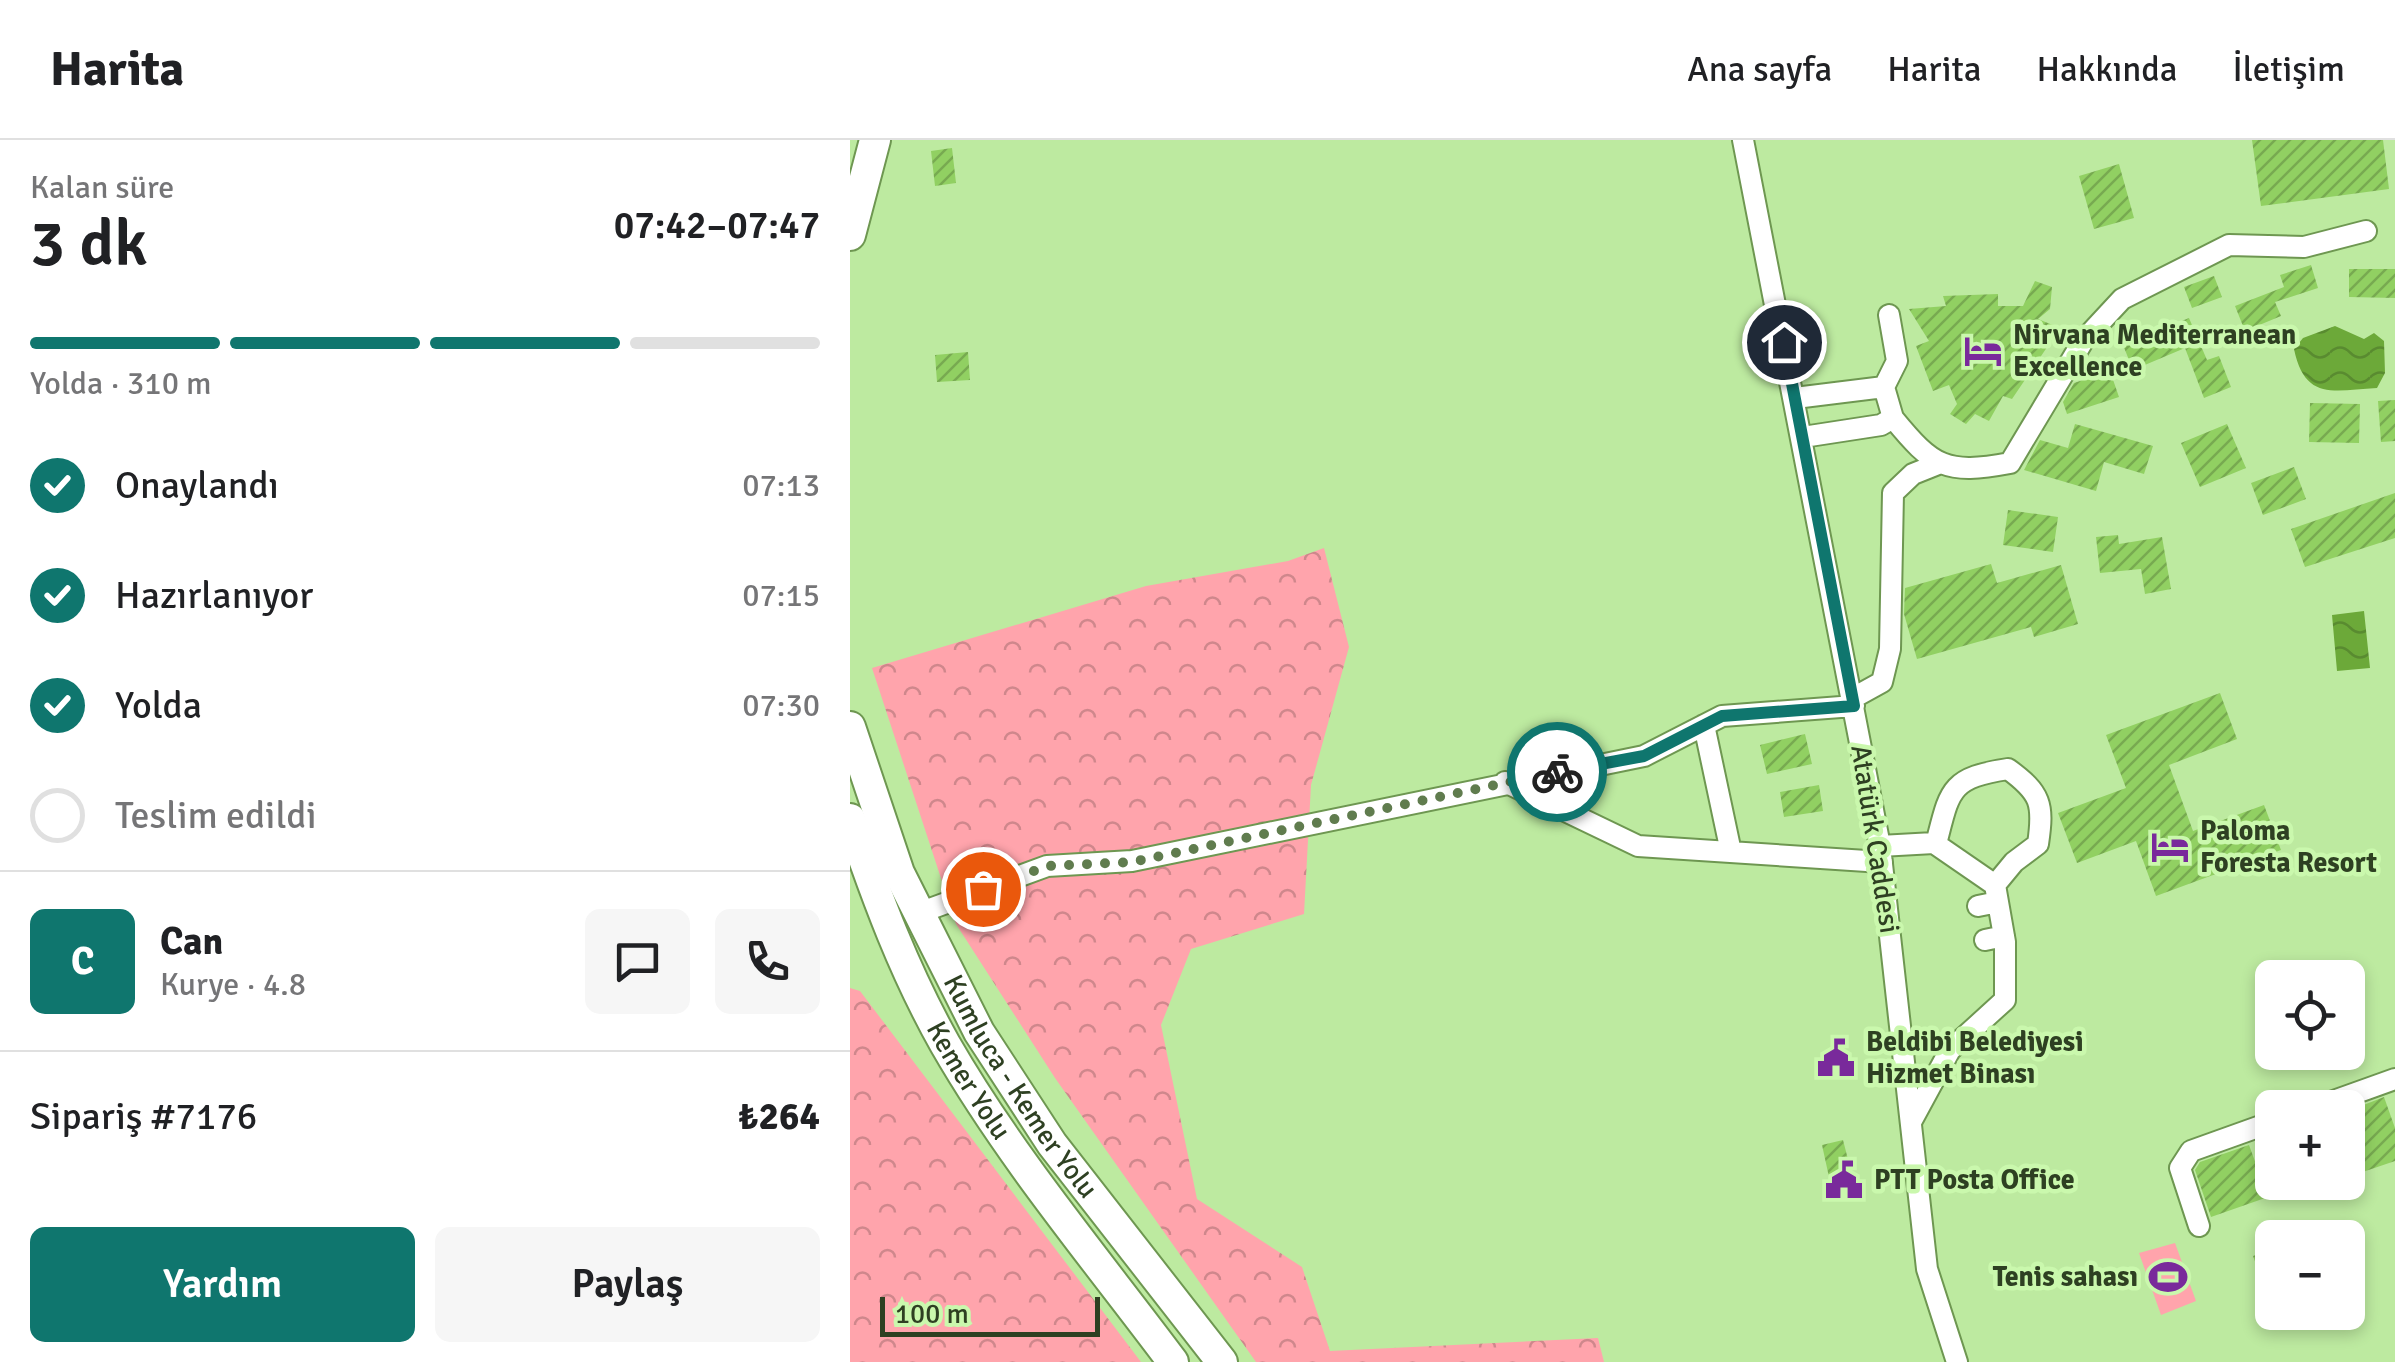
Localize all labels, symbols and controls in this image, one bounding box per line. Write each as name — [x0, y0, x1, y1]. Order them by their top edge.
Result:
text: Harita — [50, 40, 184, 99]
text: Ana sayfa — [1687, 48, 1832, 91]
text: Harita — [1887, 48, 1981, 91]
text: Hakkında — [2036, 48, 2178, 91]
text: İletişim — [2233, 48, 2345, 91]
text: Kalan süre — [30, 168, 174, 207]
text: 07:42–07:47 — [614, 202, 820, 249]
text: 3 dk — [30, 204, 147, 284]
pin — [1742, 300, 1827, 385]
icon: home — [1757, 315, 1812, 370]
place label: Nirvana Mediterranean Excellence — [2013, 318, 2296, 384]
hotel icon: Nirvana Mediterranean Excellence — [1962, 330, 2004, 372]
text: Yolda · 310 m — [30, 364, 211, 403]
icon: check — [30, 458, 85, 513]
text: Onaylandı — [115, 462, 279, 509]
text: 07:13 — [742, 466, 820, 505]
icon: check — [30, 568, 85, 623]
text: Hazırlanıyor — [115, 572, 313, 619]
text: 07:15 — [742, 576, 820, 615]
icon: check — [30, 678, 85, 733]
text: Yolda — [115, 682, 202, 729]
text: 07:30 — [742, 686, 820, 725]
courier — [1507, 722, 1607, 822]
street label: Atatürk Caddesi — [1843, 742, 1907, 936]
icon: bike — [1530, 745, 1585, 800]
text: Teslim edildi — [115, 792, 317, 839]
place label: Paloma Foresta Resort — [2200, 814, 2378, 880]
hotel icon: Paloma Foresta Resort — [2149, 826, 2191, 868]
pin — [941, 847, 1026, 932]
icon: bag — [956, 862, 1011, 917]
button: chat — [585, 909, 690, 1014]
button: phone — [715, 909, 820, 1014]
text: Can — [160, 918, 223, 965]
text: C — [71, 938, 94, 985]
map controls — [2255, 960, 2365, 1330]
button: locate — [2255, 960, 2365, 1070]
text: Kurye · 4.8 — [160, 965, 306, 1004]
street label: Kumluca - Kemer Yolu — [936, 969, 1105, 1205]
street label: Kemer Yolu — [919, 1015, 1018, 1146]
place label: Beldibi Belediyesi Hizmet Binası — [1866, 1025, 2084, 1091]
public building icon: Beldibi Belediyesi Hizmet Binası — [1815, 1037, 1857, 1079]
button: + — [2255, 1090, 2365, 1200]
text: Sipariş #7176 — [30, 1093, 257, 1140]
text: ₺264 — [738, 1093, 820, 1140]
public building icon: PTT Posta Office — [1823, 1159, 1865, 1201]
place label: PTT Posta Office — [1874, 1163, 2075, 1197]
button: − — [2255, 1220, 2365, 1330]
button: Yardım — [30, 1227, 415, 1342]
button: Paylaş — [435, 1227, 820, 1342]
sports icon: Tenis sahası — [2147, 1256, 2189, 1298]
place label: Tenis sahası — [1993, 1260, 2138, 1294]
scale bar — [880, 1292, 1100, 1336]
text: 100 m — [895, 1297, 969, 1331]

